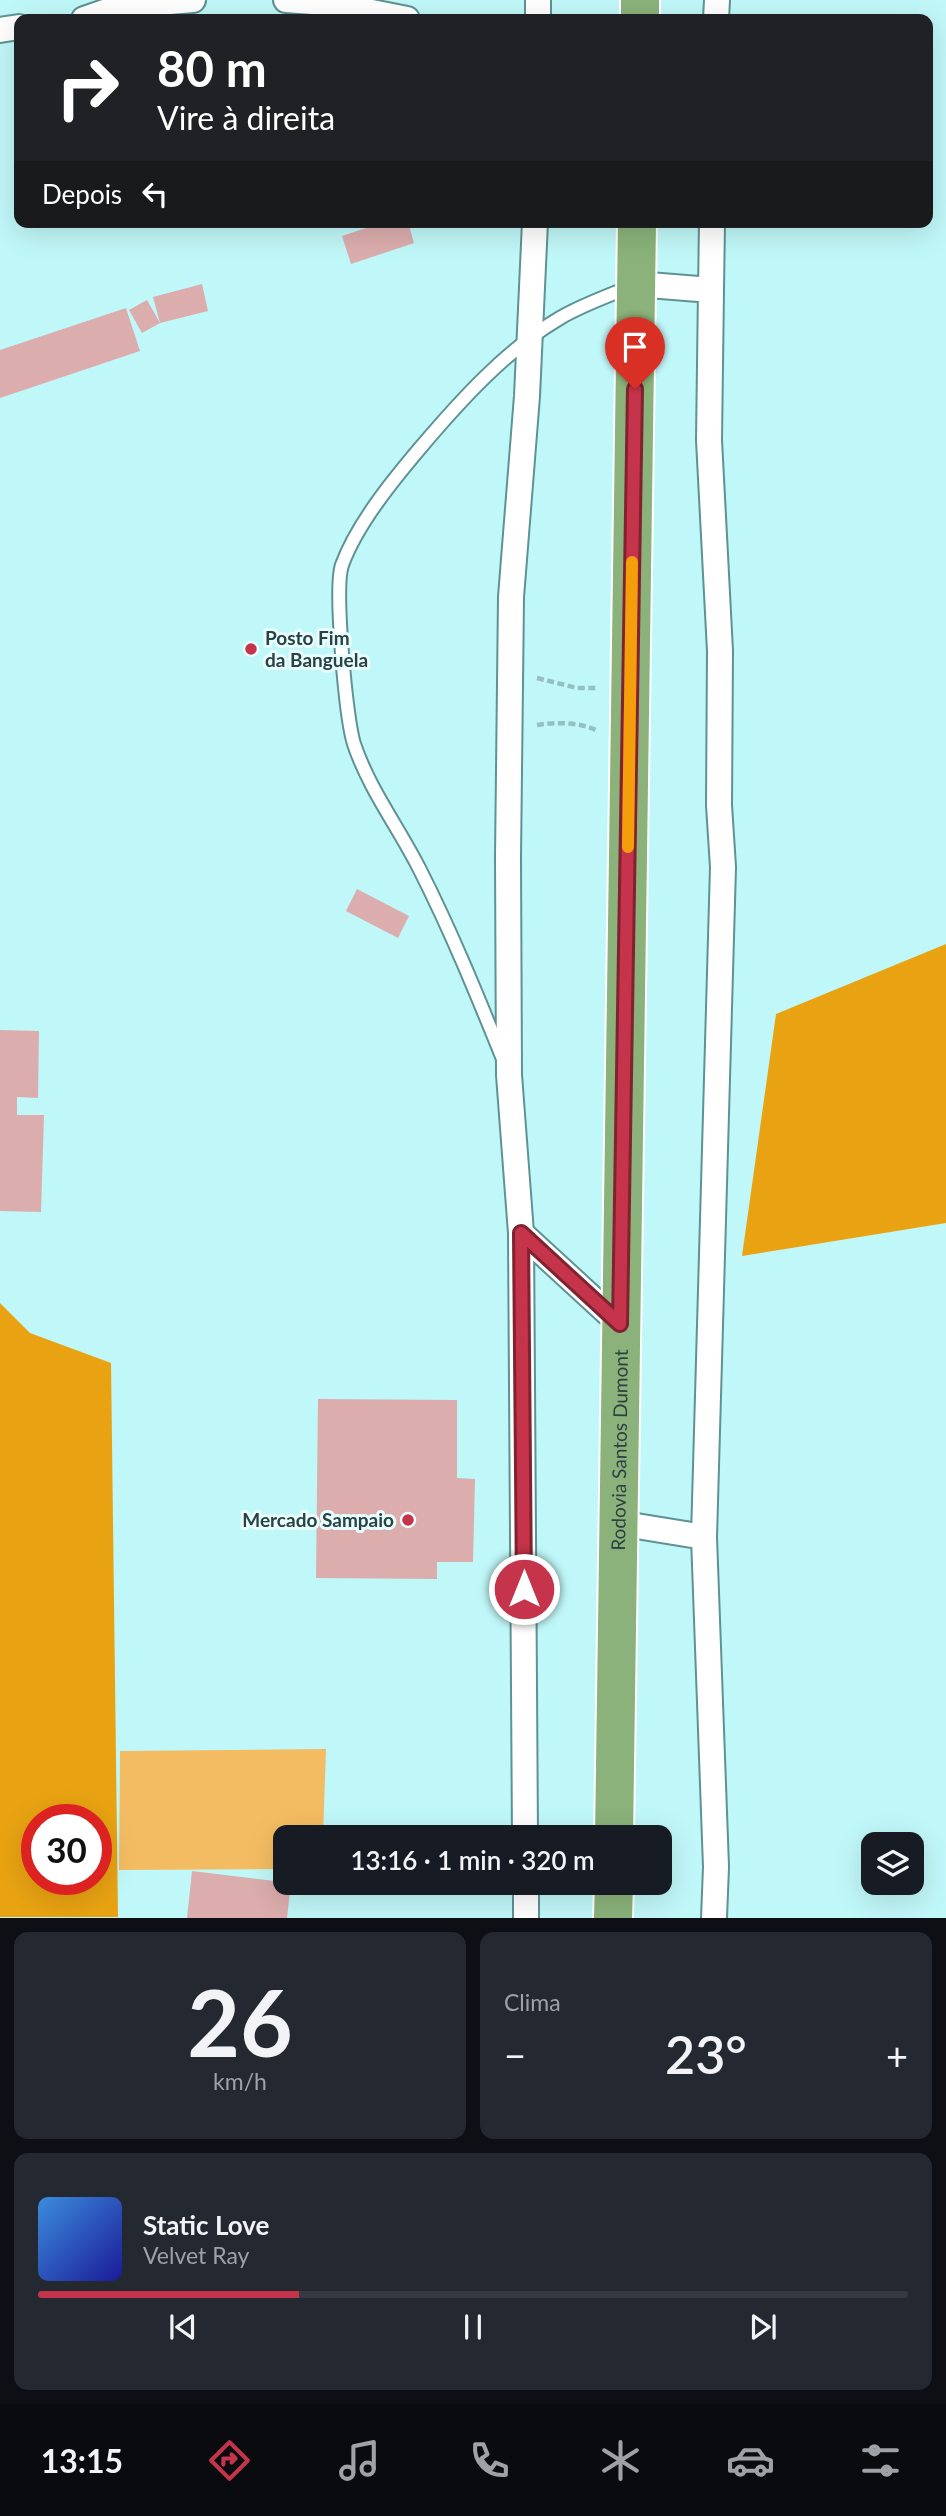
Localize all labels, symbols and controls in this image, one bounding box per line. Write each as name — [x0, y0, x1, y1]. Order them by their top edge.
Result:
text: 80 m — [157, 39, 267, 97]
icon: right — [42, 42, 133, 133]
text: Vire à direita — [157, 98, 335, 137]
icon: left — [136, 175, 174, 213]
text: Depois — [42, 178, 122, 210]
pin — [605, 317, 665, 389]
icon: arrive — [616, 328, 654, 366]
place label: Posto Fim da Banguela — [265, 626, 368, 671]
marker: Posto Fim da Banguela — [243, 641, 259, 657]
street label: Rodovia Santos Dumont — [606, 1349, 632, 1551]
place label: Mercado Sampaio — [242, 1508, 394, 1531]
marker: Mercado Sampaio — [400, 1512, 416, 1528]
position arrow — [487, 1552, 561, 1626]
speed limit sign: 30 — [21, 1804, 112, 1895]
map controls — [861, 1832, 924, 1895]
button: layers — [861, 1832, 924, 1895]
text: 13:16 · 1 min · 320 m — [350, 1844, 595, 1876]
text: 26 — [187, 1967, 293, 2076]
text: Clima — [504, 1988, 561, 2016]
text: 23° — [665, 2023, 747, 2085]
text: − — [504, 2032, 526, 2078]
text: + — [886, 2032, 908, 2078]
text: km/h — [213, 2067, 267, 2095]
text: Static Love — [143, 2209, 270, 2241]
text: Velvet Ray — [143, 2241, 249, 2269]
icon: previous — [164, 2308, 202, 2346]
icon: pause — [454, 2308, 492, 2346]
icon: next — [744, 2308, 782, 2346]
icon: directions — [205, 2436, 254, 2485]
icon: music — [335, 2436, 384, 2485]
icon: phone — [465, 2436, 514, 2485]
icon: climate — [596, 2436, 645, 2485]
icon: car — [726, 2436, 775, 2485]
icon: filters — [856, 2436, 905, 2485]
text: 13:15 — [41, 2441, 123, 2480]

